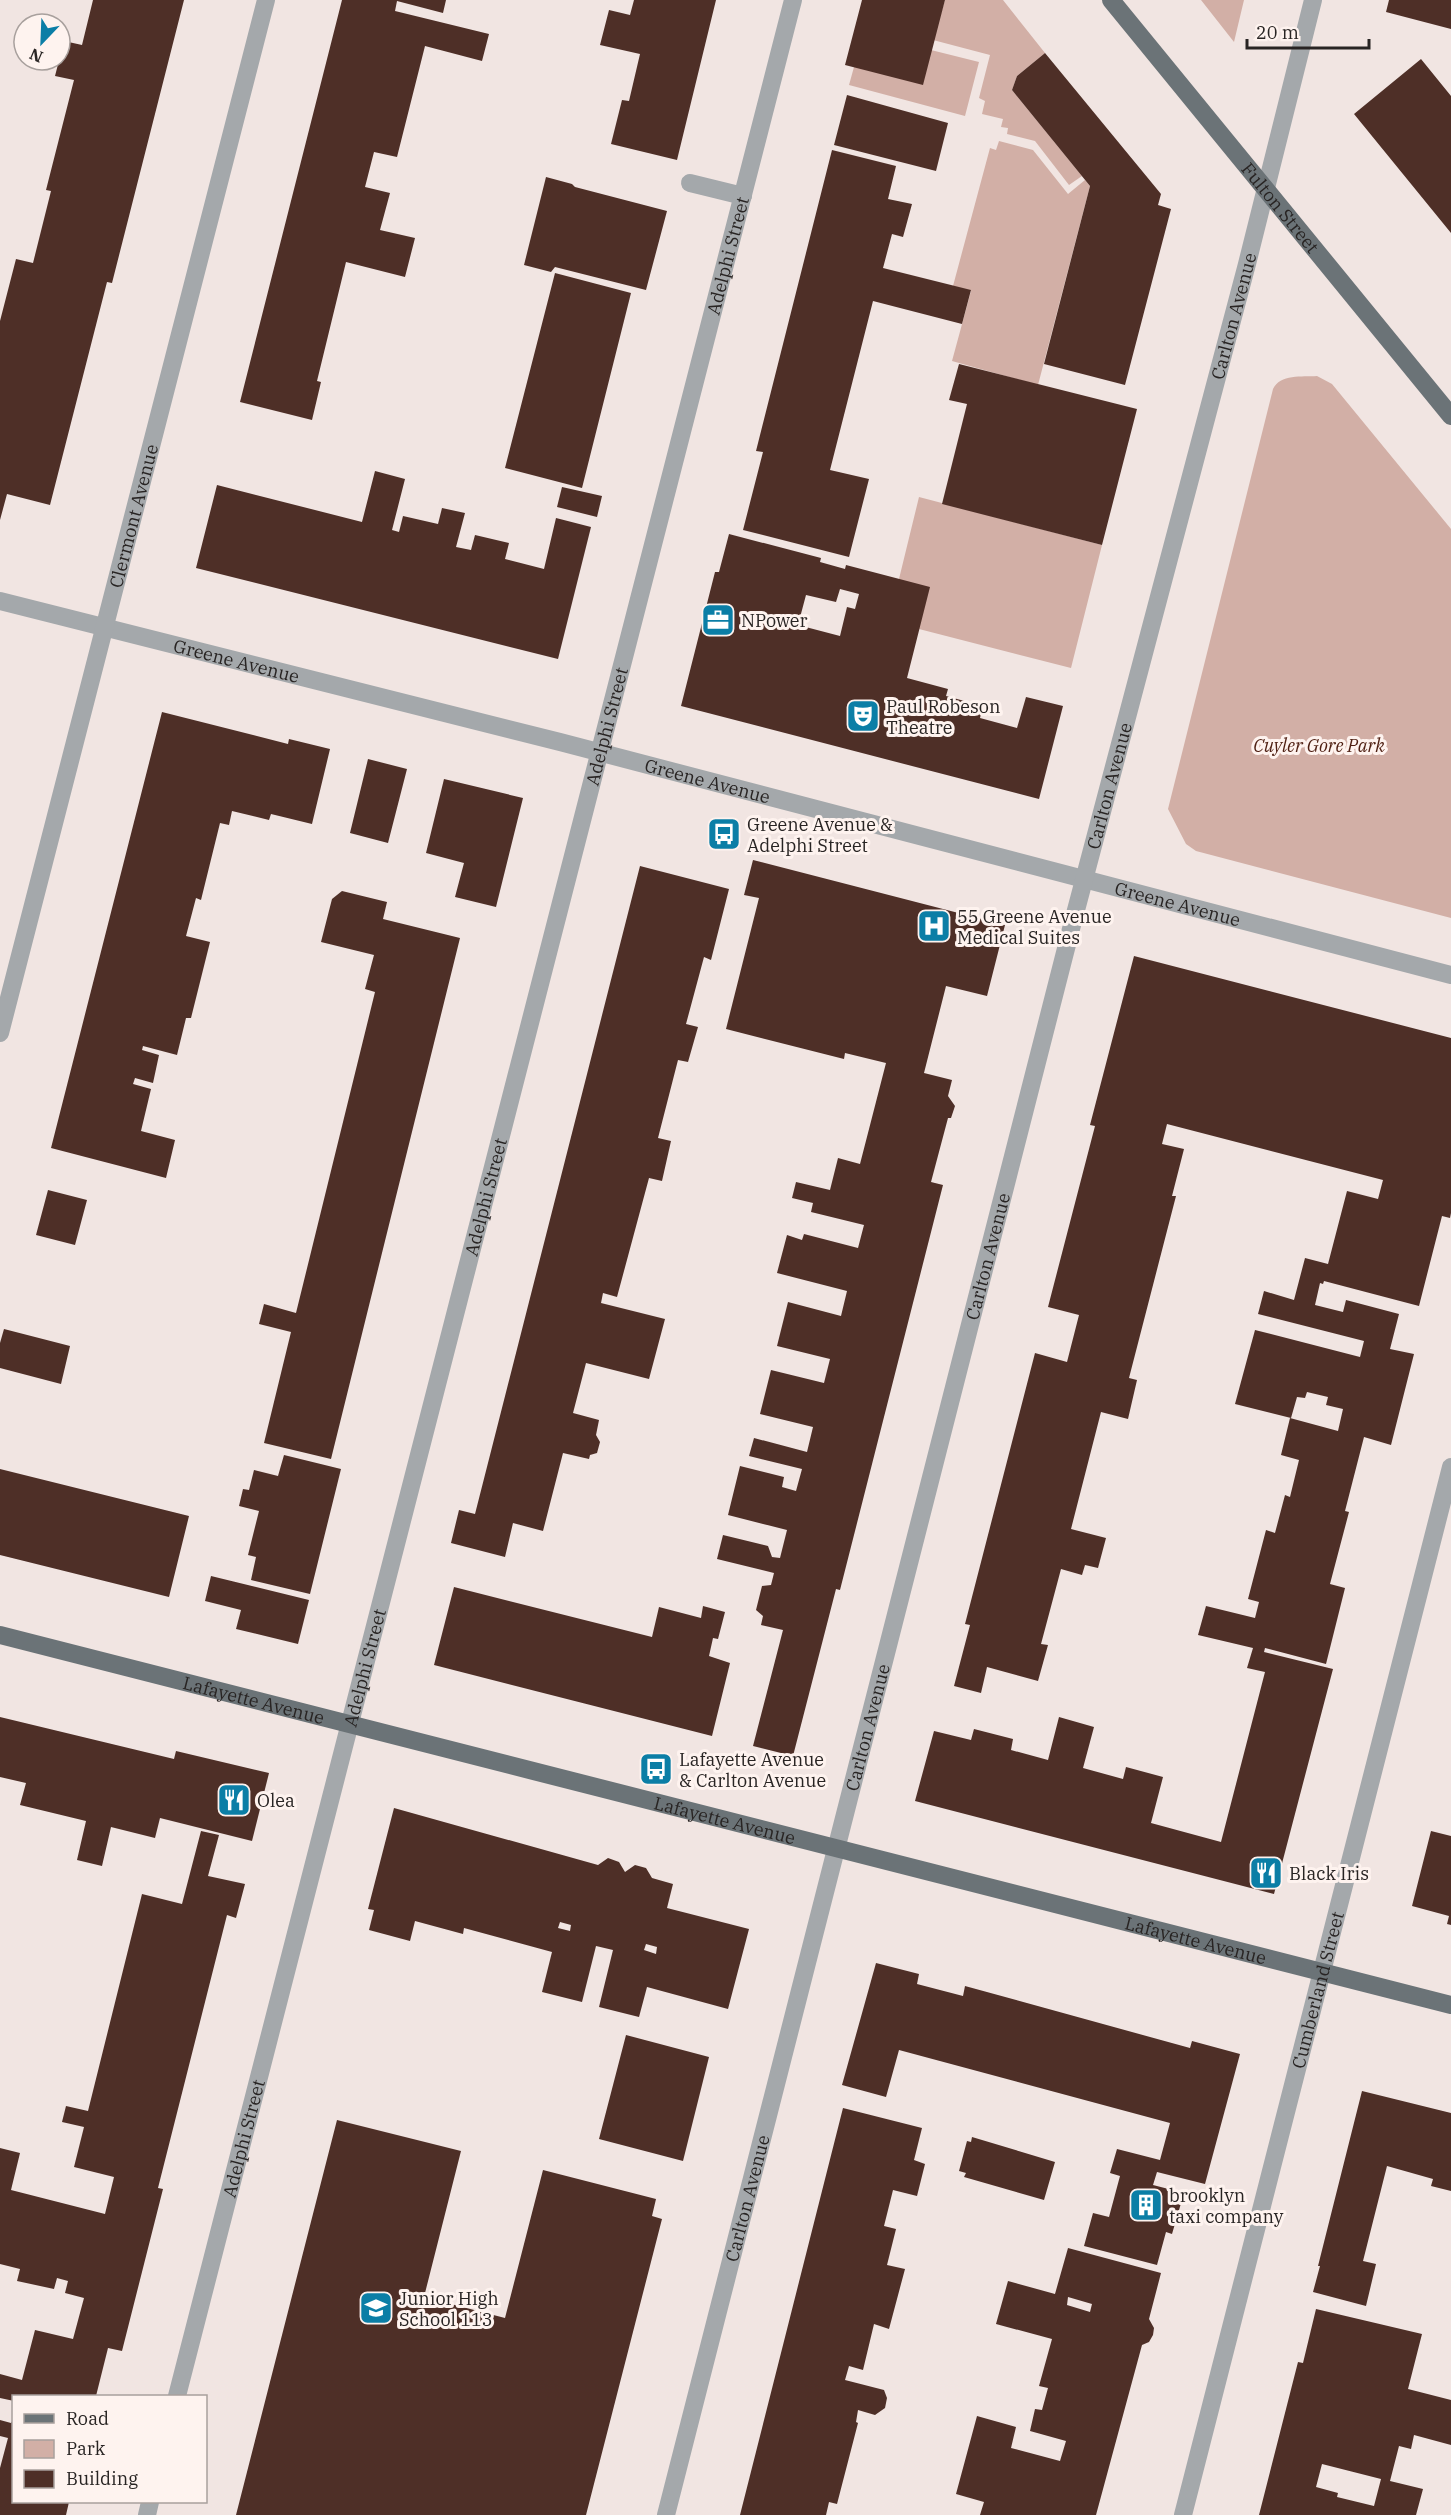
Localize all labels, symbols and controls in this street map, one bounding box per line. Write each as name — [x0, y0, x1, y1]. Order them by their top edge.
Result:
north arrow — [12, 12, 72, 72]
scale bar — [1247, 12, 1368, 50]
text: 20 m — [1256, 21, 1299, 44]
text: N — [26, 44, 46, 67]
street label: Fulton Street — [1237, 158, 1324, 257]
street label: Adelphi Street — [701, 194, 753, 317]
street label: Carlton Avenue — [1205, 250, 1261, 382]
street label: Clermont Avenue — [104, 442, 163, 590]
office icon: NPower — [700, 602, 736, 638]
place label: NPower — [741, 609, 807, 632]
street label: Greene Avenue — [171, 634, 302, 687]
street label: Adelphi Street — [580, 665, 632, 788]
place label: Paul Robeson Theatre — [886, 695, 1000, 739]
theatre icon: Paul Robeson Theatre — [845, 698, 881, 734]
street label: Carlton Avenue — [1081, 720, 1137, 852]
park label: Cuyler Gore Park — [1253, 734, 1385, 757]
street label: Greene Avenue — [642, 753, 773, 808]
place label: Greene Avenue & Adelphi Street — [747, 813, 893, 857]
bus stop icon: Greene Avenue & Adelphi Street — [706, 816, 742, 852]
street label: Greene Avenue — [1112, 876, 1243, 931]
place label: 55 Greene Avenue Medical Suites — [957, 905, 1112, 949]
hospital icon: 55 Greene Avenue Medical Suites — [916, 908, 952, 944]
street label: Adelphi Street — [459, 1136, 511, 1258]
street label: Carlton Avenue — [960, 1190, 1015, 1322]
street label: Adelphi Street — [338, 1606, 390, 1729]
street label: Carlton Avenue — [840, 1661, 894, 1793]
street label: Lafayette Avenue — [181, 1671, 327, 1729]
place label: Lafayette Avenue & Carlton Avenue — [679, 1748, 826, 1792]
bus stop icon: Lafayette Avenue & Carlton Avenue — [638, 1751, 674, 1787]
restaurant icon: Olea — [216, 1782, 252, 1818]
place label: Olea — [257, 1789, 295, 1812]
street label: Lafayette Avenue — [652, 1791, 798, 1849]
restaurant icon: Black Iris — [1248, 1855, 1284, 1891]
place label: Black Iris — [1289, 1862, 1369, 1885]
street label: Cumberland Street — [1286, 1909, 1348, 2071]
street label: Lafayette Avenue — [1123, 1911, 1269, 1969]
street label: Adelphi Street — [217, 2077, 269, 2200]
street label: Carlton Avenue — [720, 2132, 774, 2264]
place label: brooklyn taxi company — [1169, 2184, 1284, 2228]
building icon: brooklyn taxi company — [1128, 2187, 1164, 2223]
place label: Junior High School 113 — [399, 2287, 499, 2331]
school or university icon: Junior High School 113 — [358, 2290, 394, 2326]
legend — [12, 2395, 207, 2503]
text: Road — [66, 2407, 109, 2430]
text: Park — [66, 2437, 106, 2460]
text: Building — [66, 2467, 138, 2490]

